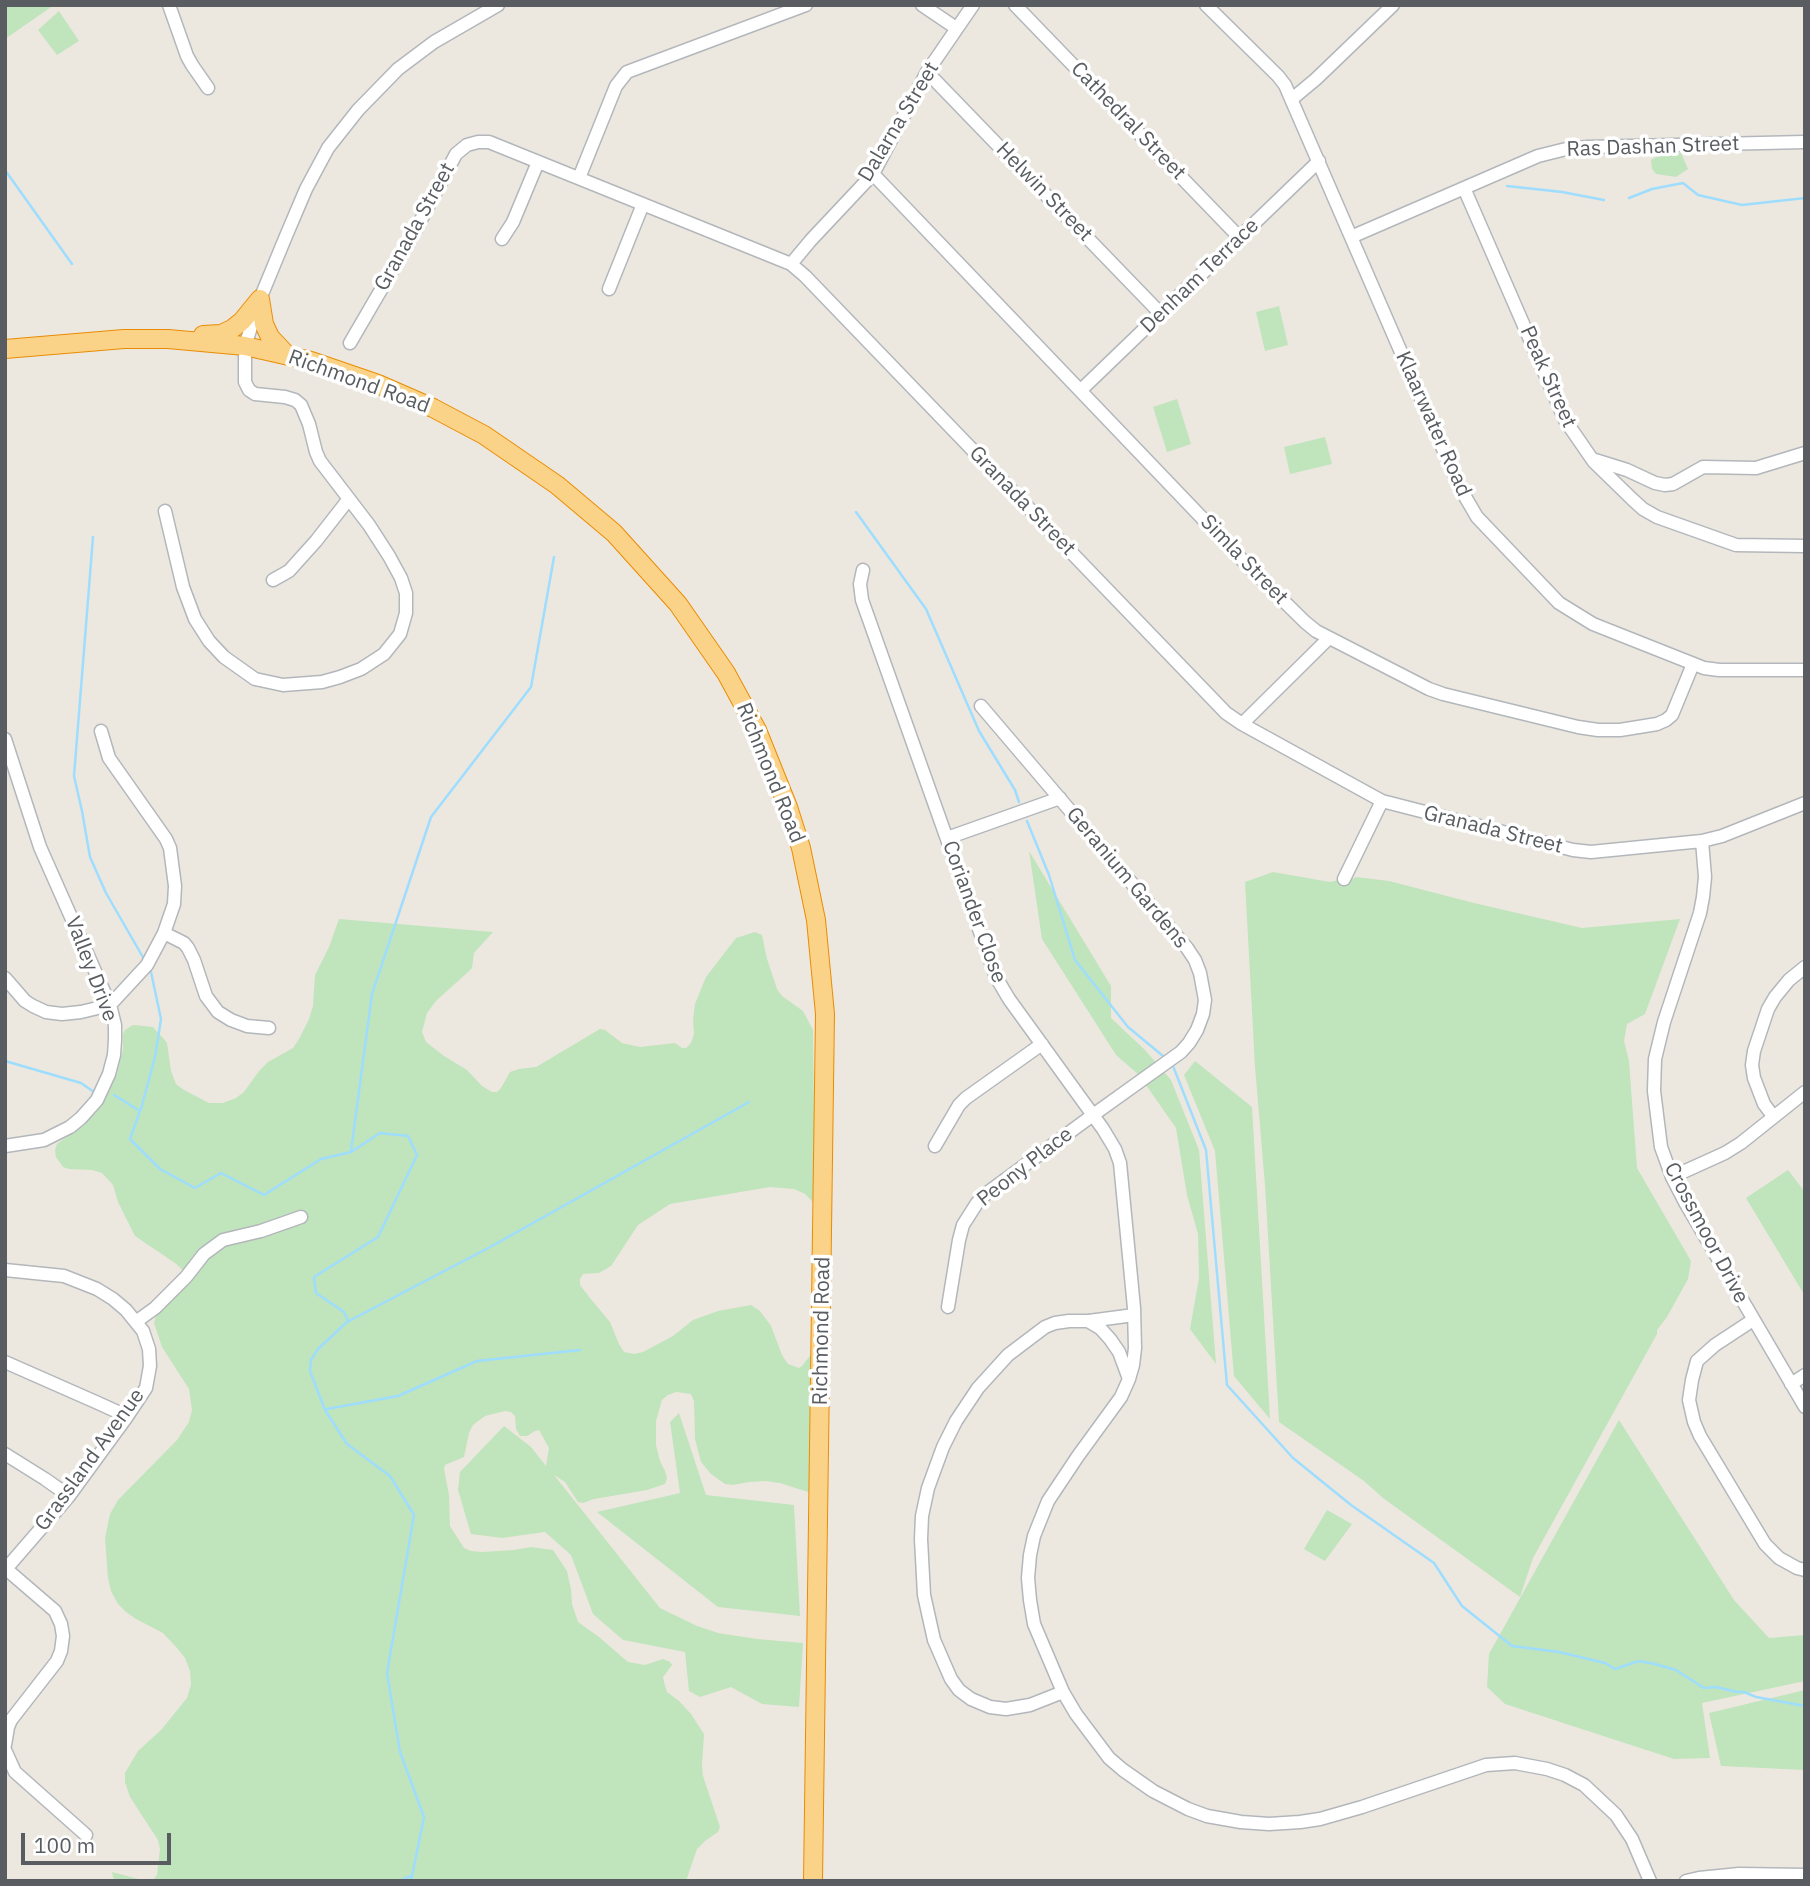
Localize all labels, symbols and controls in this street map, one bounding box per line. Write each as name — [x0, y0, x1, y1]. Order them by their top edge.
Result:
street label: Dalarna Street — [853, 57, 945, 187]
street label: Cathedral Street — [1065, 57, 1191, 185]
street label: Ras Dashan Street — [1566, 131, 1740, 163]
street label: Helwin Street — [991, 137, 1097, 247]
street label: Granada Street — [369, 159, 461, 295]
street label: Denham Terrace — [1136, 213, 1264, 339]
street label: Peak Street — [1514, 322, 1582, 432]
street label: Richmond Road — [285, 345, 433, 419]
street label: Klaarwater Road — [1390, 348, 1476, 500]
street label: Granada Street — [963, 441, 1081, 561]
street label: Simla Street — [1195, 510, 1293, 610]
street label: Richmond Road — [730, 699, 810, 847]
street label: Granada Street — [1421, 801, 1565, 859]
street label: Geranium Gardens — [1061, 802, 1193, 954]
street label: Coriander Close — [937, 837, 1011, 987]
street label: Valley Drive — [59, 913, 123, 1025]
street label: Peony Place — [972, 1122, 1078, 1212]
street label: Crossmoor Drive — [1658, 1158, 1754, 1308]
street label: Richmond Road — [808, 1256, 836, 1406]
street label: Grassland Avenue — [30, 1384, 150, 1536]
scale bar — [24, 1820, 175, 1864]
text: 100 m — [34, 1831, 95, 1859]

